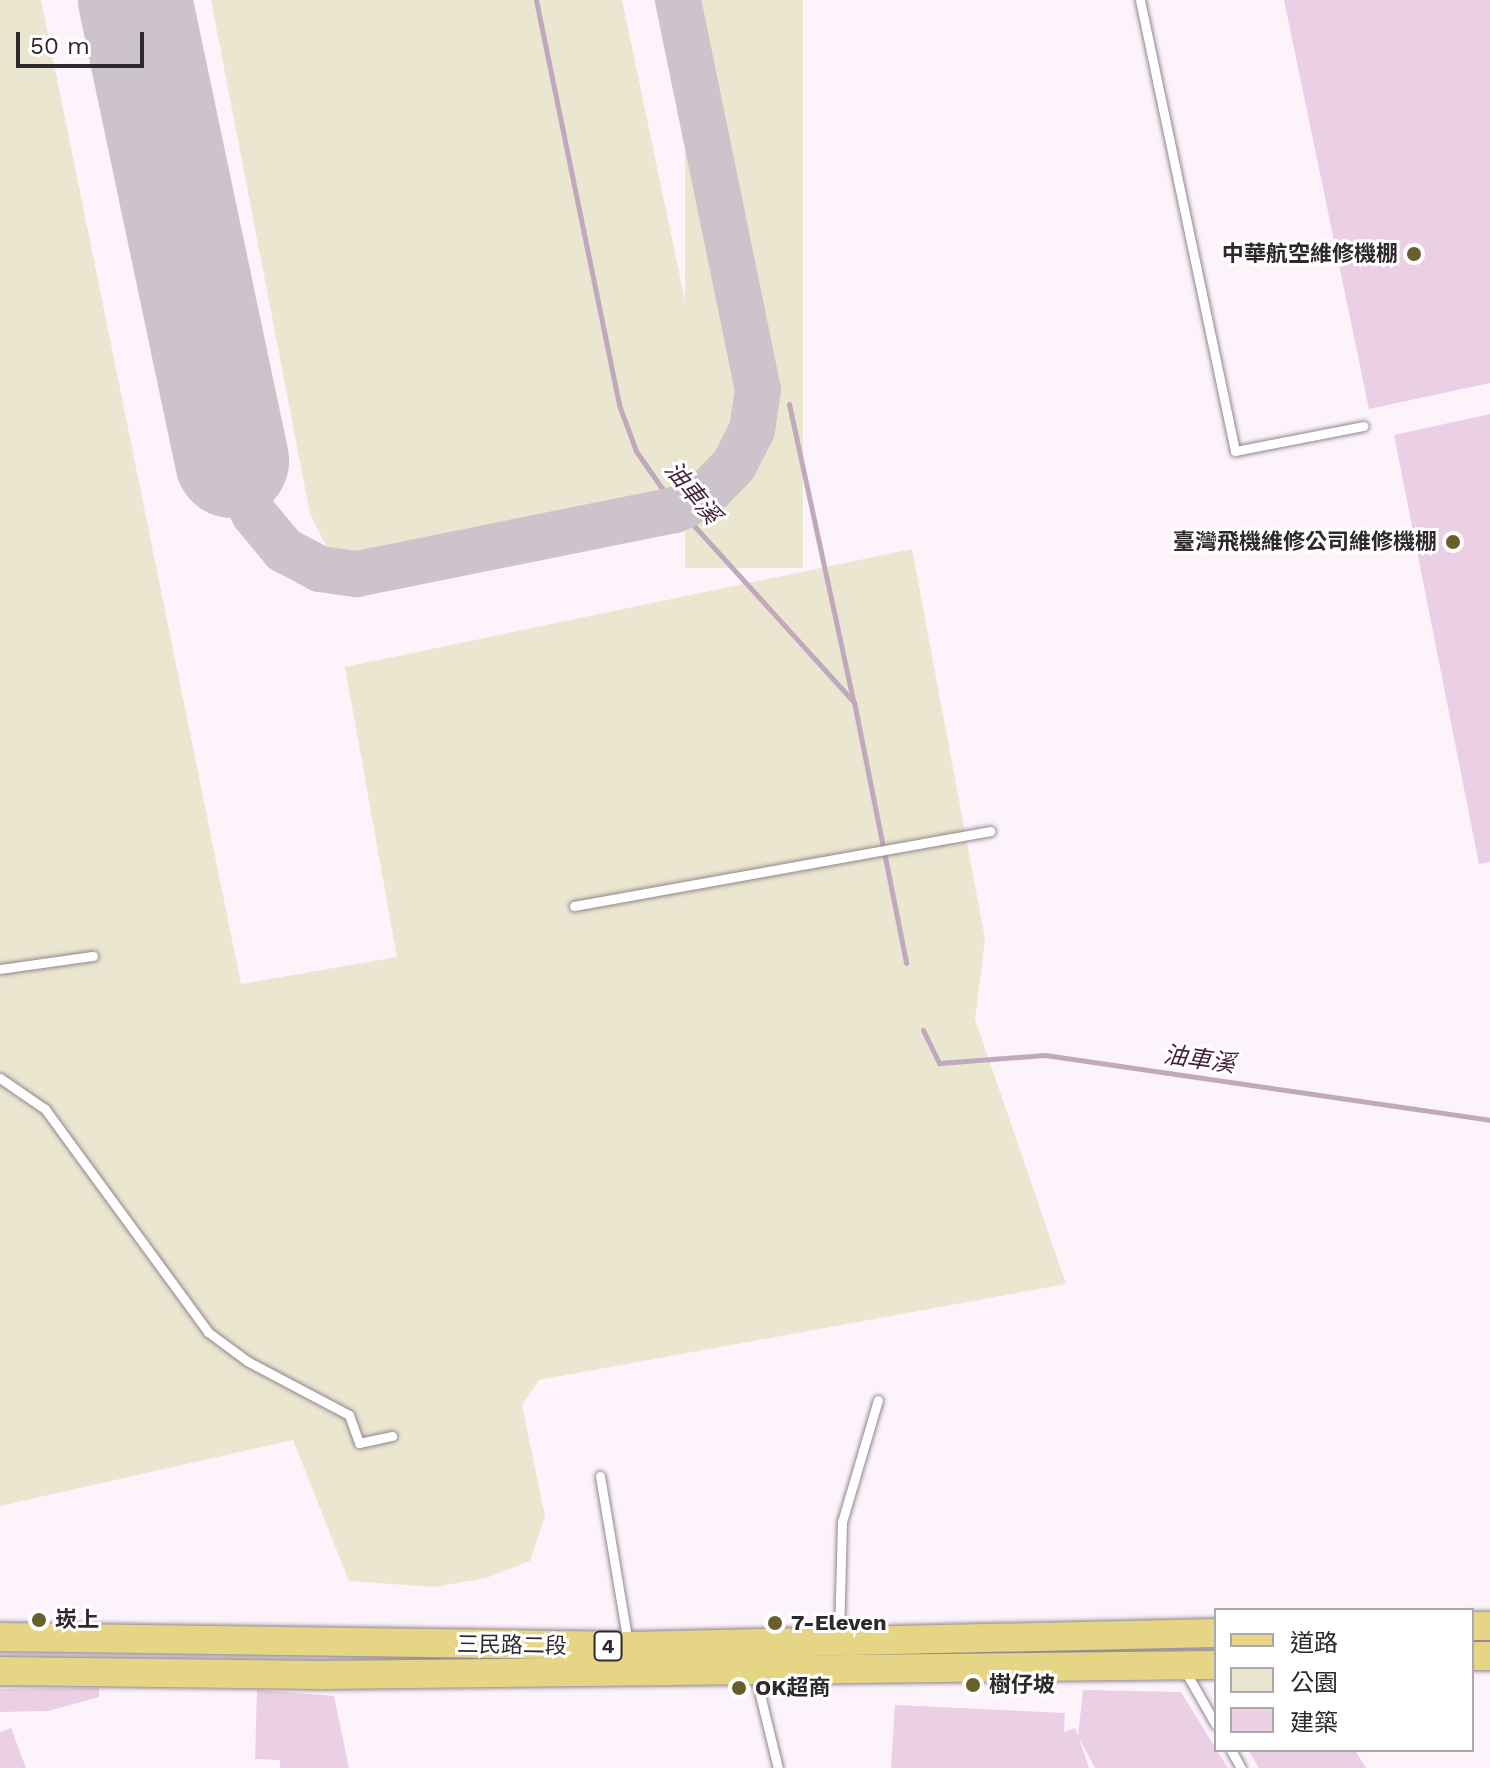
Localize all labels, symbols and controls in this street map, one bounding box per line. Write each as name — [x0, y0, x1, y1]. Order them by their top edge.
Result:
scale bar — [20, 16, 148, 66]
text: 50 m — [30, 32, 90, 60]
place label: 中華航空維修機棚 — [1222, 241, 1398, 267]
marker: 中華航空維修機棚 — [1405, 245, 1423, 263]
water label: 油車溪 — [658, 456, 726, 530]
place label: 臺灣飛機維修公司維修機棚 — [1173, 529, 1437, 555]
marker: 臺灣飛機維修公司維修機棚 — [1444, 533, 1462, 551]
water label: 油車溪 — [1161, 1041, 1237, 1079]
place label: 崁上 — [55, 1607, 99, 1633]
legend — [1214, 1608, 1474, 1752]
place label: 7-Eleven — [791, 1610, 887, 1636]
marker: 崁上 — [30, 1611, 48, 1629]
marker: 7-Eleven — [766, 1614, 784, 1632]
text: 道路 — [1290, 1629, 1338, 1657]
road number: 4 — [592, 1630, 624, 1662]
street label: 三民路二段 — [457, 1631, 567, 1659]
text: 公園 — [1290, 1669, 1338, 1697]
place label: 樹仔坡 — [989, 1672, 1055, 1698]
place label: OK超商 — [755, 1675, 830, 1701]
marker: 樹仔坡 — [964, 1676, 982, 1694]
marker: OK超商 — [730, 1679, 748, 1697]
text: 建築 — [1290, 1709, 1338, 1737]

